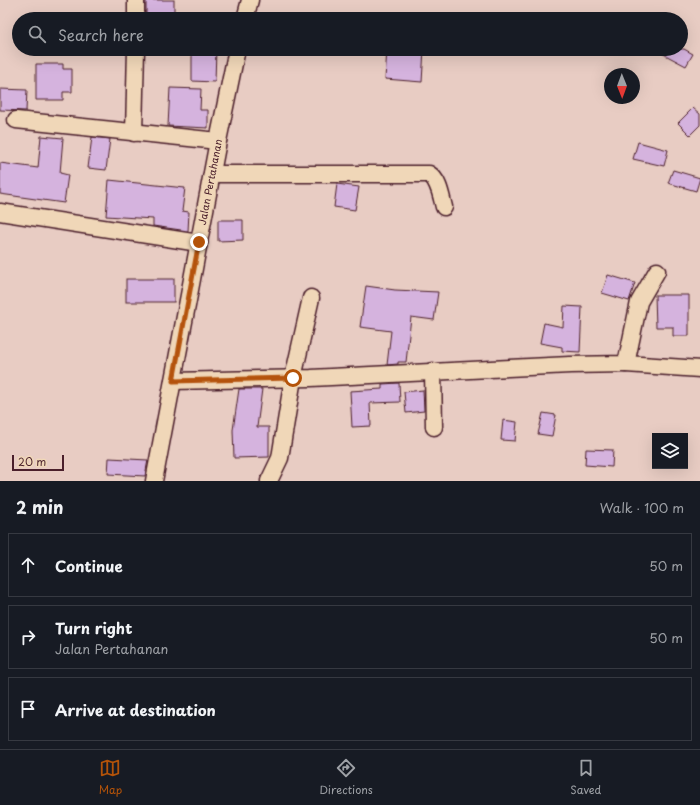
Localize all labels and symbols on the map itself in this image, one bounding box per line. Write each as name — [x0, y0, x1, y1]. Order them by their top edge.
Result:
north arrow — [604, 68, 640, 104]
street label: Jalan Pertahanan — [194, 138, 225, 226]
route end — [190, 233, 208, 251]
route start — [284, 369, 302, 387]
scale bar — [12, 453, 64, 472]

